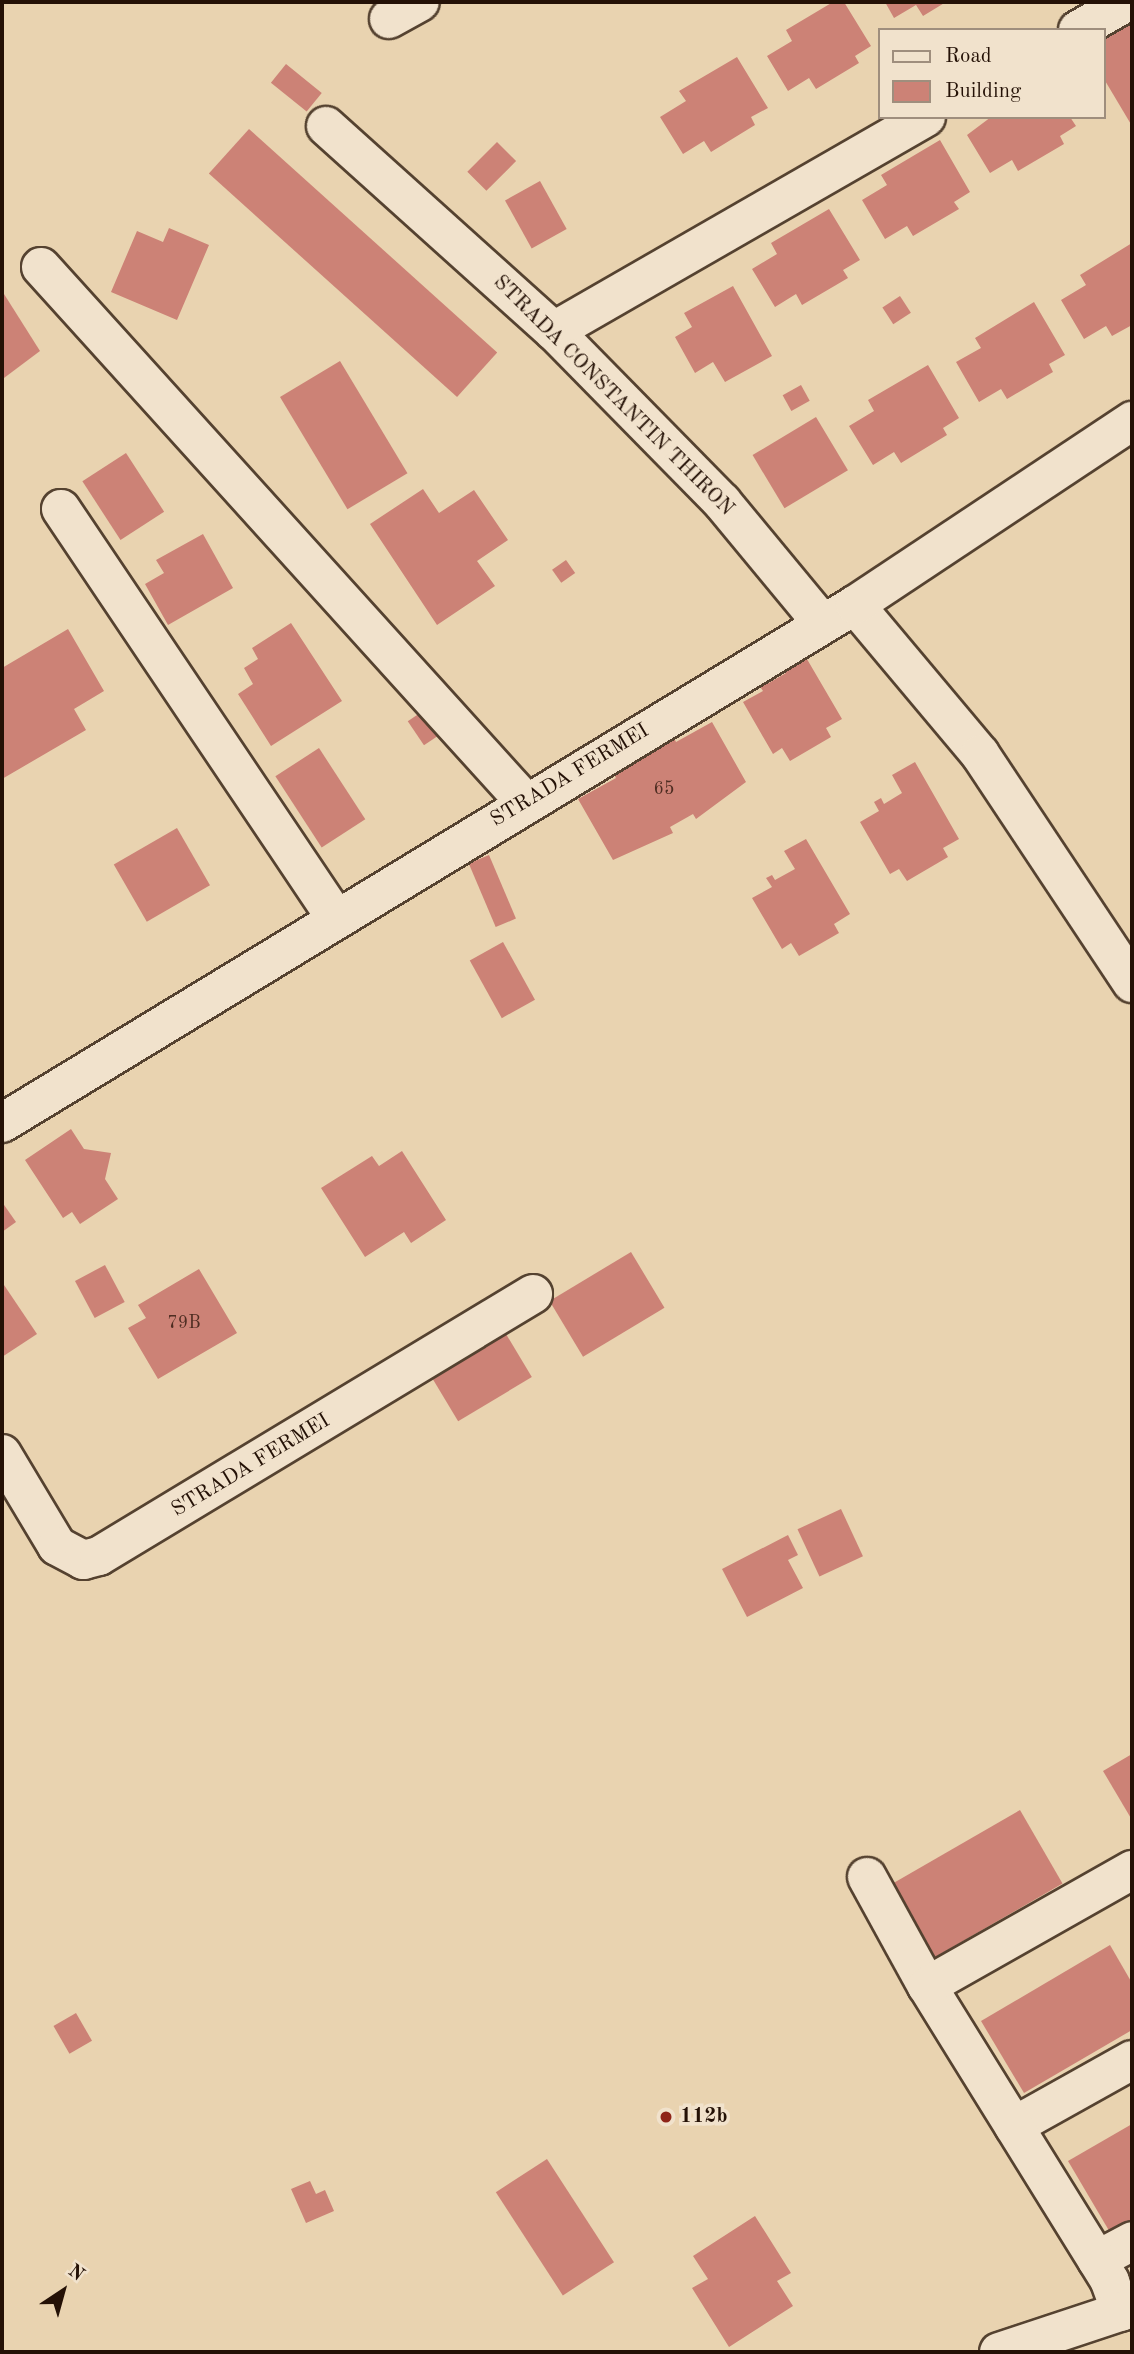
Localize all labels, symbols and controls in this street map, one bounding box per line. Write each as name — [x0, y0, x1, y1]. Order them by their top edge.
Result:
legend — [878, 28, 1106, 119]
text: Road — [945, 46, 992, 67]
text: Building — [945, 81, 1021, 102]
street label: STRADA CONSTANTIN THIRON — [487, 270, 739, 522]
street label: STRADA FERMEI — [486, 719, 654, 833]
house number: 65 — [654, 778, 674, 800]
house number: 79B — [167, 1312, 201, 1334]
street label: STRADA FERMEI — [167, 1409, 335, 1523]
place label: 112b — [680, 2104, 728, 2130]
marker: 112b — [658, 2109, 674, 2125]
north arrow — [28, 2256, 98, 2326]
text: N — [64, 2262, 87, 2286]

